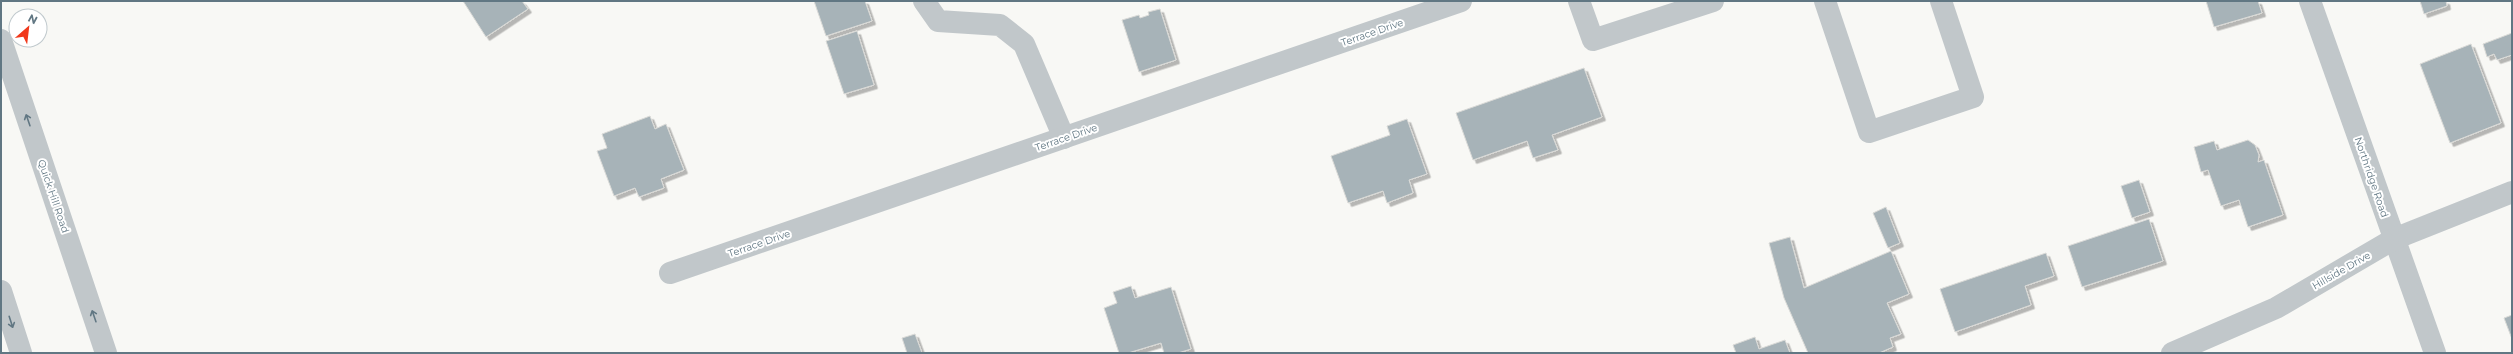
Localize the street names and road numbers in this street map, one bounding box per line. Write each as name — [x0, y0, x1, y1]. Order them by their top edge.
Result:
street label: Terrace Drive — [1339, 16, 1405, 49]
street label: Terrace Drive — [1033, 121, 1099, 154]
street label: Northridge Road — [2352, 135, 2391, 219]
street label: Quick Hill Road — [35, 158, 72, 235]
street label: Terrace Drive — [726, 227, 792, 260]
street label: Hillside Drive — [2310, 248, 2373, 292]

